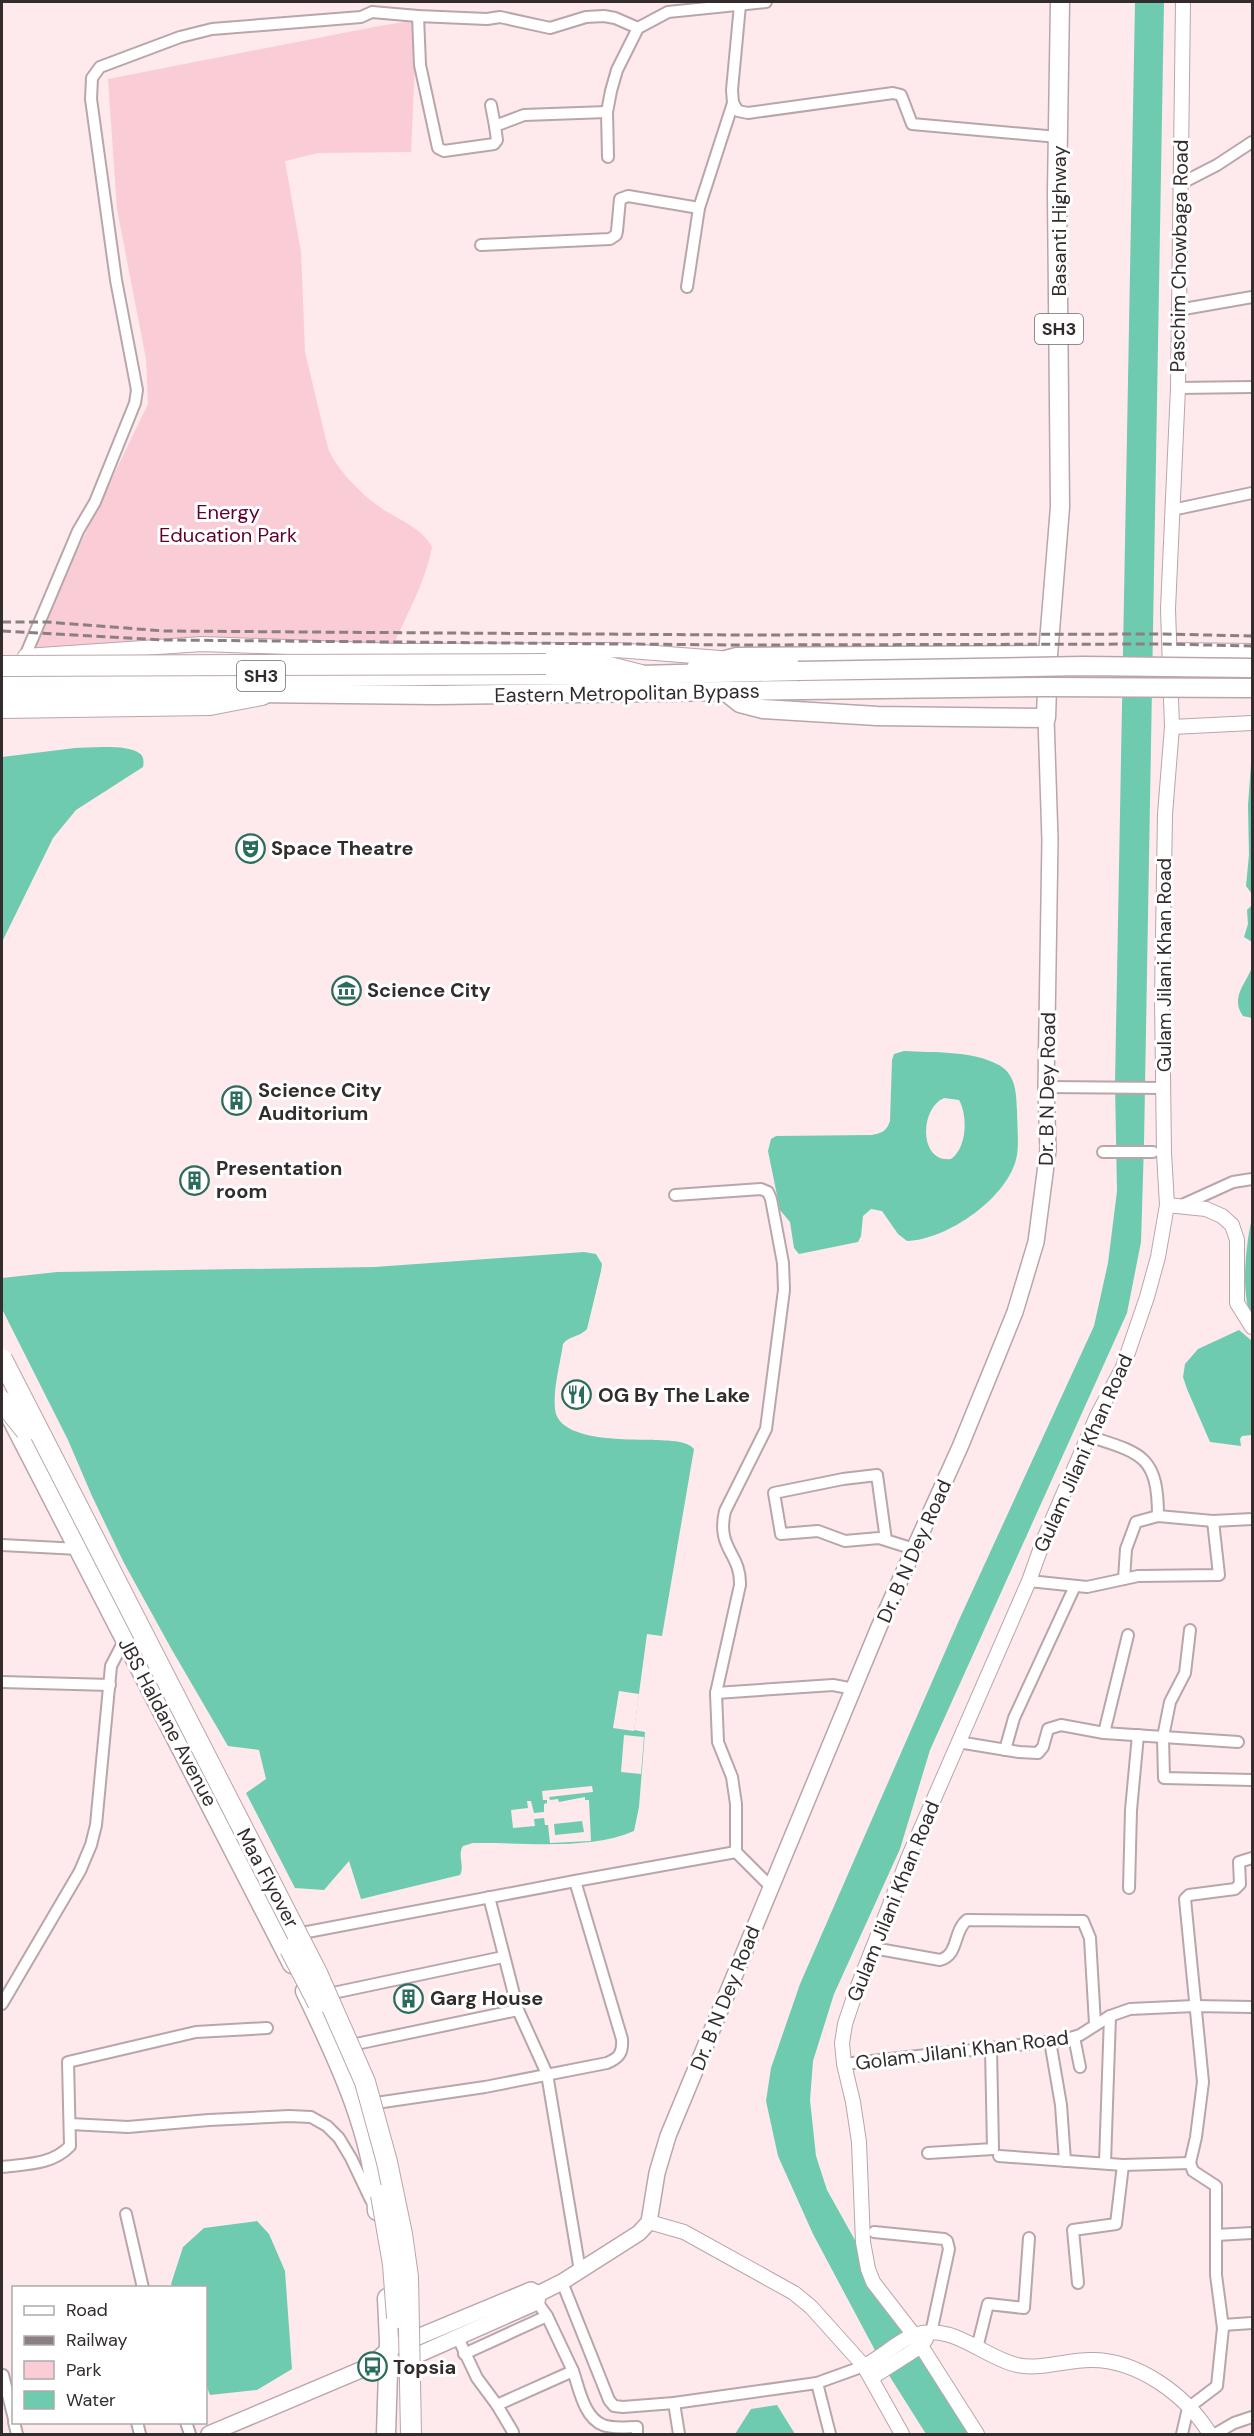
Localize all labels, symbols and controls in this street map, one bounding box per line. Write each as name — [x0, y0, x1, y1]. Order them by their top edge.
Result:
street label: Paschim Chowbaga Road — [1164, 139, 1194, 373]
street label: Basanti Highway — [1046, 146, 1072, 296]
road number: SH3 — [1035, 314, 1083, 344]
park label: Energy Education Park — [159, 499, 297, 548]
road number: SH3 — [237, 661, 285, 691]
street label: Eastern Metropolitan Bypass — [494, 678, 760, 708]
theatre icon: Space Theatre — [234, 832, 266, 864]
place label: Space Theatre — [271, 835, 413, 861]
street label: Gulam Jilani Khan Road — [1151, 858, 1177, 1072]
museum icon: Science City — [330, 974, 362, 1006]
place label: Science City — [367, 977, 491, 1003]
street label: Dr. B N Dey Road — [1033, 1012, 1061, 1166]
place label: Science City Auditorium — [258, 1077, 382, 1126]
building icon: Science City Auditorium — [221, 1085, 253, 1117]
place label: Presentation room — [216, 1155, 342, 1204]
building icon: Presentation room — [179, 1164, 211, 1196]
street label: Gulam Jilani Khan Road — [1028, 1350, 1138, 1556]
restaurant icon: OG By The Lake — [561, 1379, 593, 1411]
place label: OG By The Lake — [598, 1382, 750, 1408]
street label: Dr. B N Dey Road — [871, 1475, 957, 1627]
street label: JBS Haldane Avenue — [113, 1633, 223, 1811]
street label: Gulam Jilani Khan Road — [841, 1797, 945, 2005]
street label: Maa Flyover — [231, 1824, 305, 1932]
street label: Dr. B N Dey Road — [684, 1922, 766, 2074]
building icon: Garg House — [393, 1982, 425, 2014]
place label: Garg House — [430, 1985, 543, 2011]
street label: Golam Jilani Khan Road — [854, 2024, 1070, 2076]
legend — [12, 2286, 207, 2424]
text: Road — [66, 2298, 108, 2322]
text: Railway — [66, 2328, 128, 2352]
bus stop icon: Topsia — [356, 2351, 388, 2383]
place label: Topsia — [393, 2354, 456, 2380]
text: Park — [66, 2358, 102, 2382]
text: Water — [66, 2388, 116, 2412]

